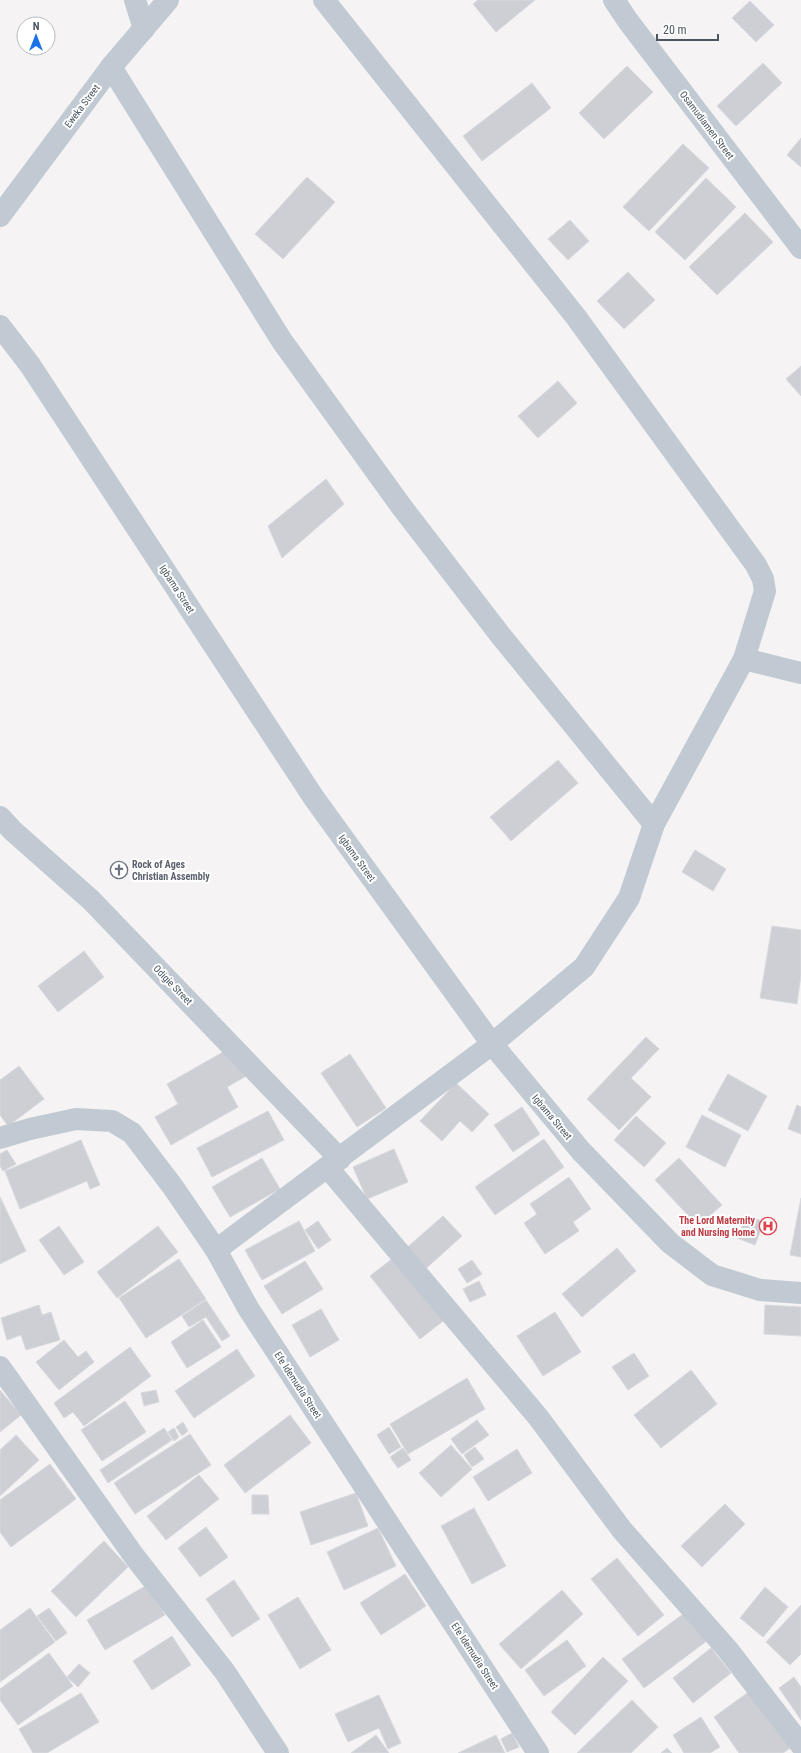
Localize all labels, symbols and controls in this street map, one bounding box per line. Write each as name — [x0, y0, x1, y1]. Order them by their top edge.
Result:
north arrow — [16, 16, 56, 56]
scale bar — [657, 16, 718, 42]
text: N — [33, 20, 40, 33]
text: 20 m — [663, 23, 687, 37]
street label: Eweka Street — [62, 82, 102, 130]
street label: Osamudiamen Street — [678, 89, 736, 161]
street label: Igbama Street — [157, 563, 197, 615]
street label: Igbama Street — [336, 832, 378, 884]
place label: Rock of Ages Christian Assembly — [132, 859, 210, 882]
church icon: Rock of Ages Christian Assembly — [109, 860, 129, 880]
street label: Odigie Street — [151, 963, 195, 1007]
street label: Igbama Street — [530, 1092, 574, 1142]
place label: The Lord Maternity and Nursing Home — [679, 1215, 756, 1238]
hospital icon: The Lord Maternity and Nursing Home — [758, 1216, 778, 1236]
street label: Efe Idemudia Street — [272, 1350, 324, 1420]
street label: Efe Idemudia Street — [449, 1621, 501, 1691]

